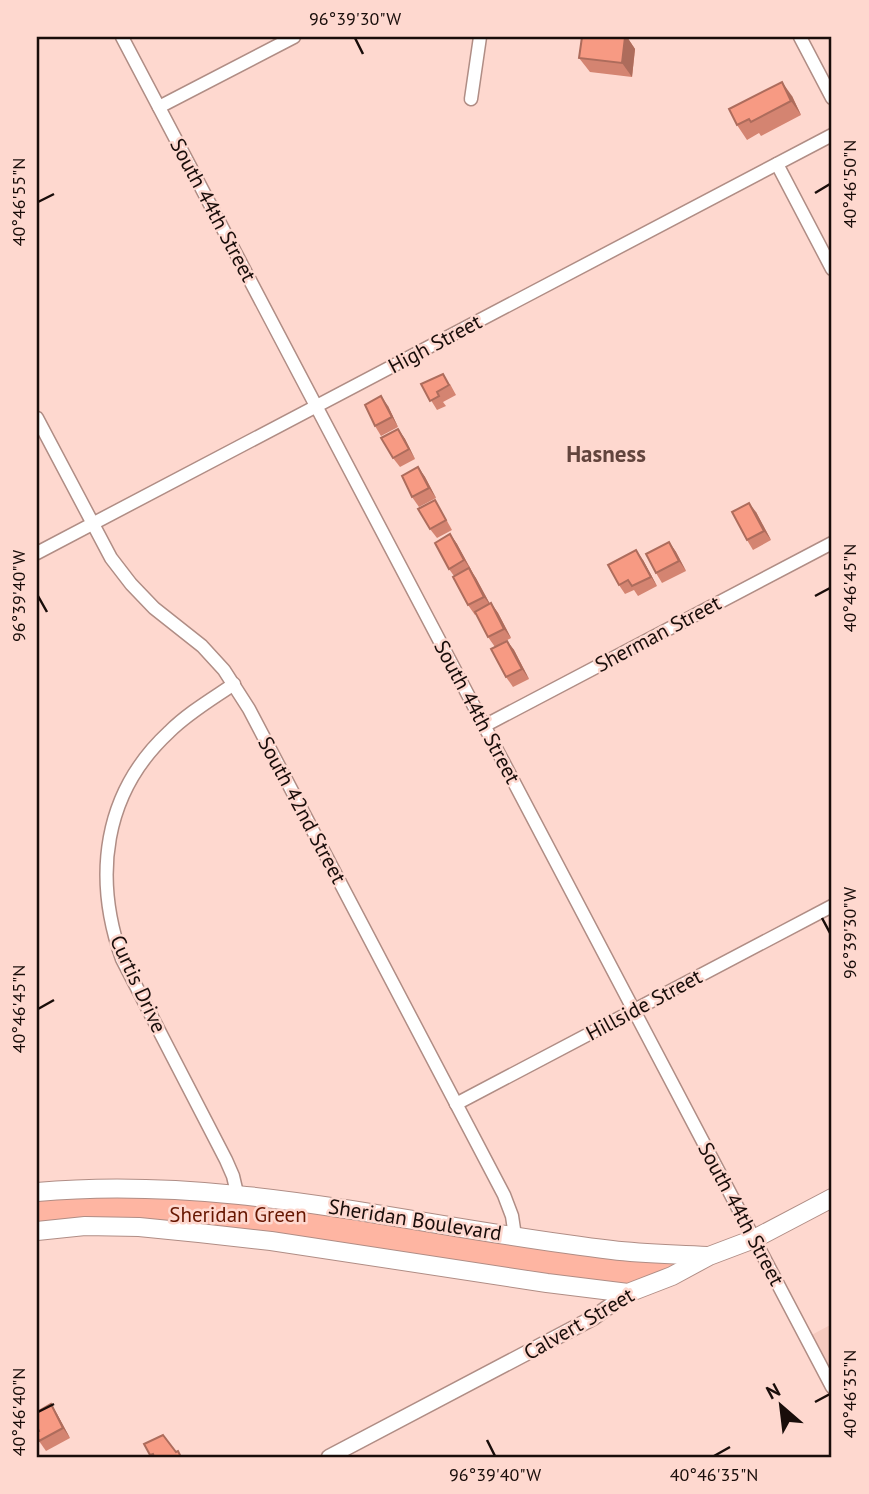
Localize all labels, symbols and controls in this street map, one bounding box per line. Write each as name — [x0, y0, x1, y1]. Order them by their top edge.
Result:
text: 96°39'30"W — [309, 7, 401, 30]
street label: South 44th Street — [164, 133, 263, 286]
text: 40°46'50"N — [838, 140, 861, 228]
text: 40°46'55"N — [7, 158, 30, 246]
street label: High Street — [384, 308, 486, 379]
district label: Hasness — [566, 439, 646, 468]
text: 40°46'45"N — [838, 544, 861, 632]
text: 96°39'40"W — [7, 550, 30, 642]
street label: Sherman Street — [590, 589, 725, 678]
street label: South 44th Street — [428, 635, 527, 788]
street label: South 42nd Street — [252, 732, 353, 888]
text: 96°39'30"W — [838, 887, 861, 979]
street label: Curtis Drive — [104, 931, 173, 1037]
street label: Hillside Street — [581, 963, 706, 1046]
text: 40°46'45"N — [7, 965, 30, 1053]
street label: South 44th Street — [692, 1137, 791, 1290]
street label: Sheridan Boulevard — [327, 1192, 504, 1247]
park label: Sheridan Green — [169, 1201, 307, 1228]
street label: Calvert Street — [519, 1281, 639, 1366]
text: 40°46'35"N — [838, 1350, 861, 1438]
text: 40°46'40"N — [7, 1368, 30, 1456]
north arrow — [746, 1372, 816, 1442]
text: N — [762, 1377, 784, 1405]
text: 96°39'40"W — [449, 1463, 541, 1486]
text: 40°46'35"N — [670, 1463, 758, 1486]

